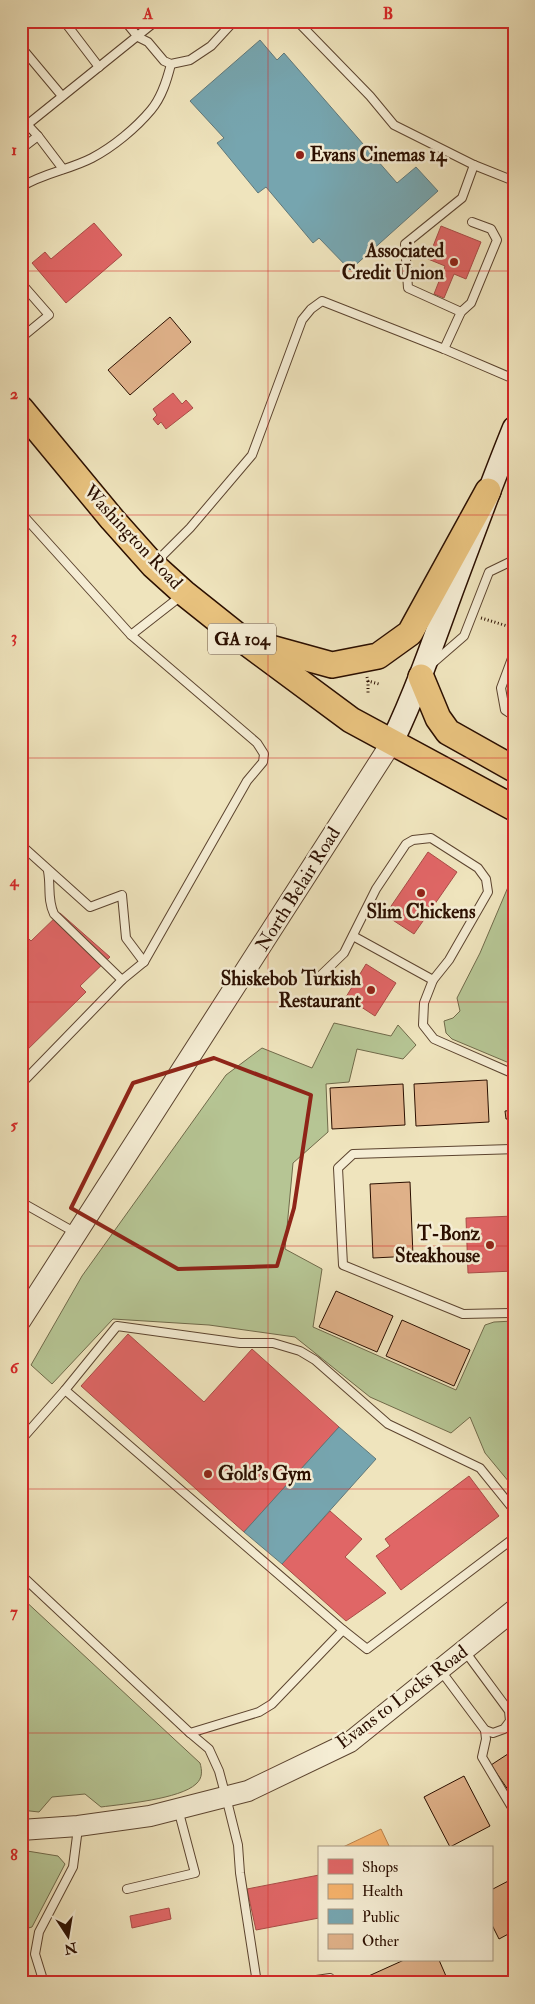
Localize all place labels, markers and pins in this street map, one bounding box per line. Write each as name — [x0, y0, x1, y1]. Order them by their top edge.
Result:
place label: Evans Cinemas 14 — [310, 143, 448, 167]
marker: Evans Cinemas 14 — [294, 149, 306, 161]
place label: Associated Credit Union — [342, 239, 445, 285]
marker: Associated Credit Union — [448, 256, 460, 268]
marker: Slim Chickens — [415, 887, 427, 899]
place label: Slim Chickens — [367, 900, 476, 924]
place label: Shiskebob Turkish Restaurant — [221, 967, 362, 1013]
marker: Shiskebob Turkish Restaurant — [365, 984, 377, 996]
place label: T-Bonz Steakhouse — [395, 1222, 481, 1268]
marker: T-Bonz Steakhouse — [484, 1239, 496, 1251]
place label: Gold's Gym — [218, 1462, 312, 1487]
marker: Gold's Gym — [202, 1468, 214, 1480]

